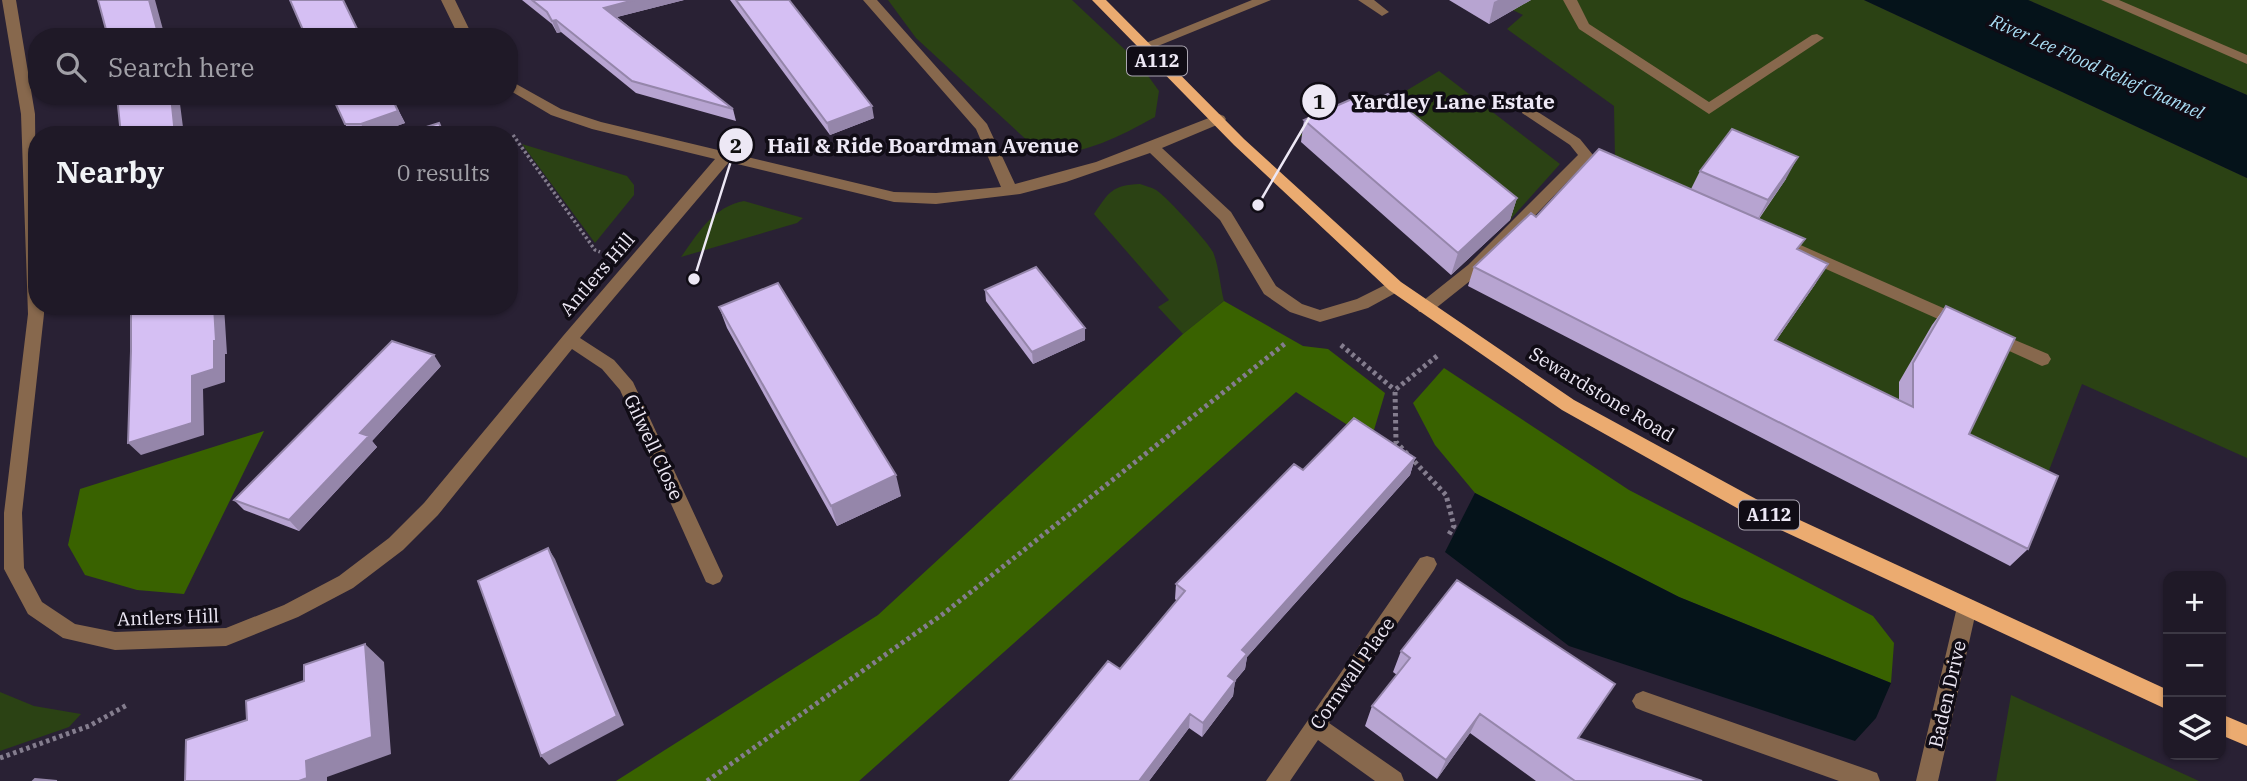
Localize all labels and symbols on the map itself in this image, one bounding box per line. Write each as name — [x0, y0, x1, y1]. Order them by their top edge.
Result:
water label: River Lee Flood Relief Channel — [1986, 9, 2208, 124]
road number: A112 — [1127, 46, 1187, 76]
callout: Yardley Lane Estate — [1302, 80, 1569, 122]
text: 1 — [1313, 87, 1325, 115]
text: Yardley Lane Estate — [1351, 87, 1555, 115]
callout: Hail & Ride Boardman Avenue — [719, 124, 1093, 166]
text: 2 — [730, 131, 742, 159]
text: Hail & Ride Boardman Avenue — [767, 131, 1079, 159]
street label: Antlers Hill — [554, 227, 640, 320]
street label: Sewardstone Road — [1525, 341, 1679, 447]
street label: Gilwell Close — [619, 390, 689, 504]
road number: A112 — [1739, 500, 1799, 530]
street label: Antlers Hill — [117, 603, 220, 631]
street label: Cornwall Place — [1304, 612, 1400, 734]
street label: Baden Drive — [1923, 638, 1971, 750]

